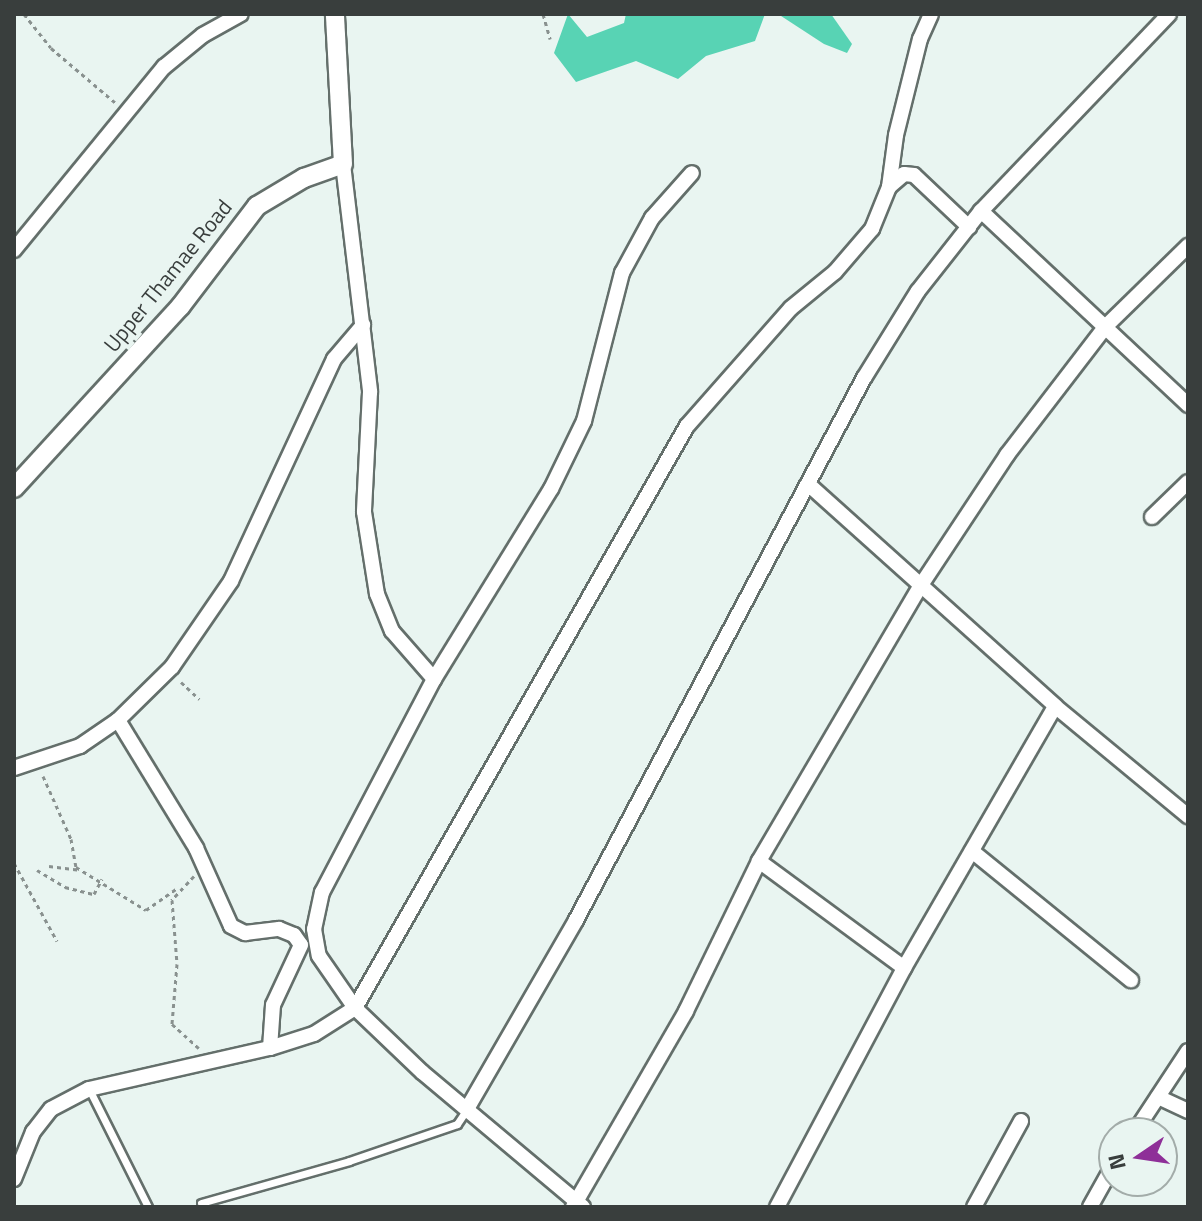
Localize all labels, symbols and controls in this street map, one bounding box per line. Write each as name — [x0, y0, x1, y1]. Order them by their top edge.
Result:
street label: Upper Thamae Road — [98, 195, 238, 357]
north arrow — [1098, 1117, 1178, 1197]
text: N — [1098, 1151, 1135, 1173]

